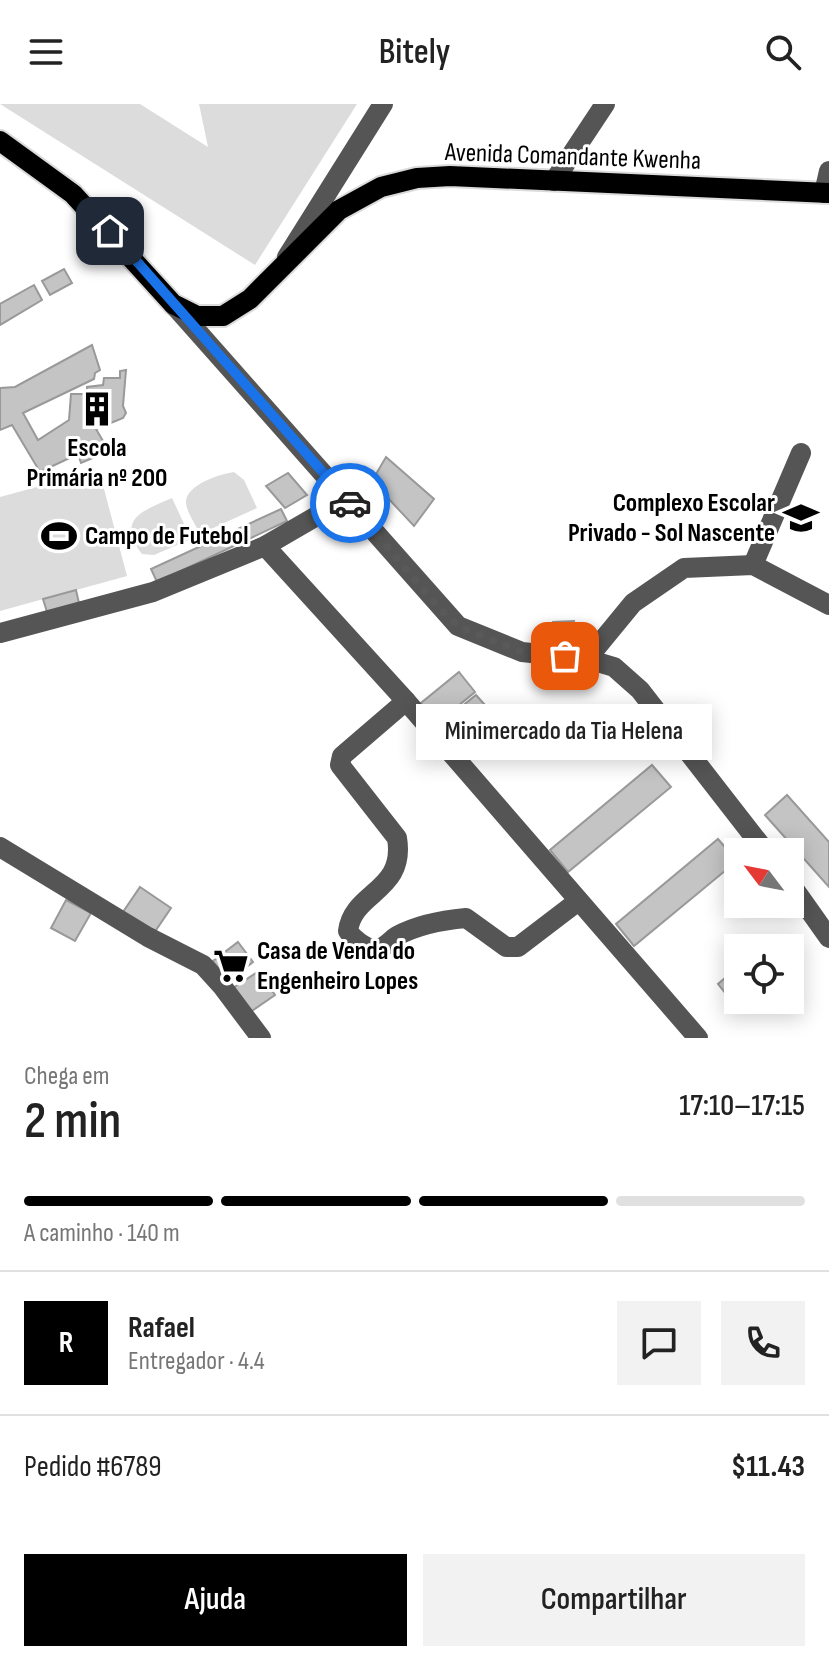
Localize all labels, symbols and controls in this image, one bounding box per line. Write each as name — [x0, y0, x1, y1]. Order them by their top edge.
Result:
icon: menu — [24, 30, 68, 74]
icon: search — [761, 30, 805, 74]
text: Bitely — [379, 31, 450, 74]
street label: Avenida Comandante Kwenha — [443, 137, 702, 177]
pin — [76, 197, 144, 265]
icon: home — [88, 209, 132, 253]
building icon: Escola Primária nº 200 — [78, 390, 116, 428]
place label: Escola Primária nº 200 — [27, 433, 167, 494]
courier — [310, 463, 390, 543]
icon: car — [328, 481, 372, 525]
place label: Complexo Escolar Privado - Sol Nascente — [568, 488, 775, 549]
school or university icon: Complexo Escolar Privado - Sol Nascente — [782, 499, 820, 537]
sports icon: Campo de Futebol — [40, 517, 78, 555]
place label: Campo de Futebol — [85, 521, 248, 552]
pin — [531, 622, 599, 690]
icon: bag — [543, 634, 587, 678]
callout: Minimercado da Tia Helena — [417, 704, 713, 760]
text: Minimercado da Tia Helena — [445, 716, 683, 747]
north arrow — [724, 838, 804, 918]
map controls — [724, 838, 804, 1014]
button: locate — [724, 934, 804, 1014]
place label: Casa de Venda do Engenheiro Lopes — [257, 936, 418, 997]
supermarket icon: Casa de Venda do Engenheiro Lopes — [212, 947, 250, 985]
text: Chega em — [24, 1061, 110, 1092]
text: 17:10–17:15 — [679, 1088, 805, 1124]
text: 2 min — [24, 1090, 121, 1153]
text: A caminho · 140 m — [24, 1218, 180, 1249]
button: chat — [617, 1301, 701, 1385]
button: phone — [721, 1301, 805, 1385]
text: Rafael — [128, 1310, 195, 1346]
text: R — [59, 1325, 73, 1361]
text: Entregador · 4.4 — [128, 1346, 265, 1377]
text: Pedido #6789 — [24, 1449, 162, 1485]
text: $11.43 — [731, 1449, 805, 1485]
button: Ajuda — [24, 1554, 407, 1646]
button: Compartilhar — [423, 1554, 805, 1646]

